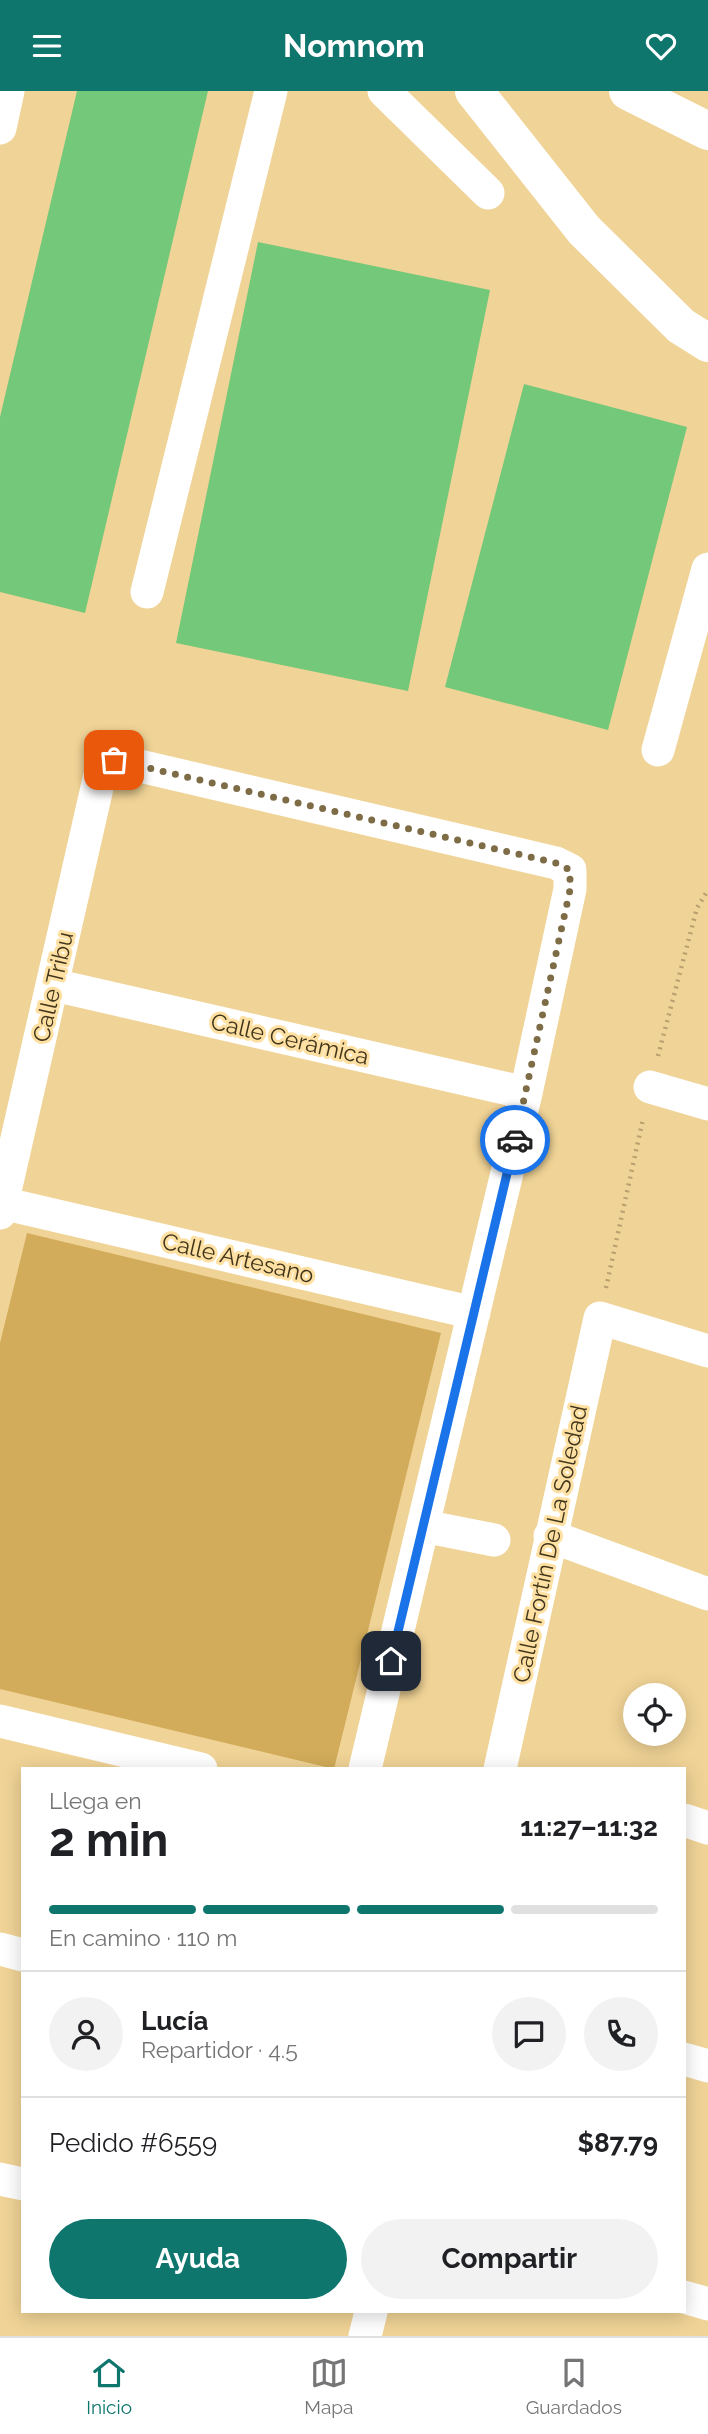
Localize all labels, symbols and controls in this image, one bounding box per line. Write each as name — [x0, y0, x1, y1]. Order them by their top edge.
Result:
icon: menu — [28, 27, 66, 65]
text: Nomnom — [283, 27, 425, 64]
icon: heart — [642, 27, 680, 65]
pin — [84, 730, 144, 790]
icon: bag — [95, 741, 133, 779]
street label: Calle Tribu — [27, 929, 78, 1045]
street label: Calle Cerámica — [208, 1007, 372, 1070]
courier — [480, 1105, 550, 1175]
icon: car — [496, 1121, 534, 1159]
street label: Calle Artesano — [160, 1227, 317, 1288]
street label: Calle Fortín De La Soledad — [507, 1403, 592, 1685]
pin — [361, 1631, 421, 1691]
icon: home — [372, 1642, 410, 1680]
map controls — [623, 1683, 686, 1746]
button: locate — [623, 1683, 686, 1746]
text: Llega en — [49, 1787, 142, 1814]
text: 11:27–11:32 — [520, 1812, 658, 1842]
text: 2 min — [49, 1813, 168, 1867]
text: En camino · 110 m — [49, 1924, 237, 1951]
button: person — [49, 1997, 123, 2071]
button: chat — [492, 1997, 566, 2071]
button: phone — [584, 1997, 658, 2071]
text: Lucía — [141, 2006, 208, 2036]
text: Repartidor · 4.5 — [141, 2036, 298, 2063]
text: Pedido #6559 — [49, 2128, 217, 2158]
text: $87.79 — [577, 2128, 658, 2158]
button: Ayuda — [49, 2219, 347, 2299]
button: Compartir — [361, 2219, 658, 2299]
tab: Inicio — [86, 2354, 132, 2418]
tab: Mapa — [304, 2354, 353, 2418]
tab: Guardados — [526, 2354, 622, 2418]

